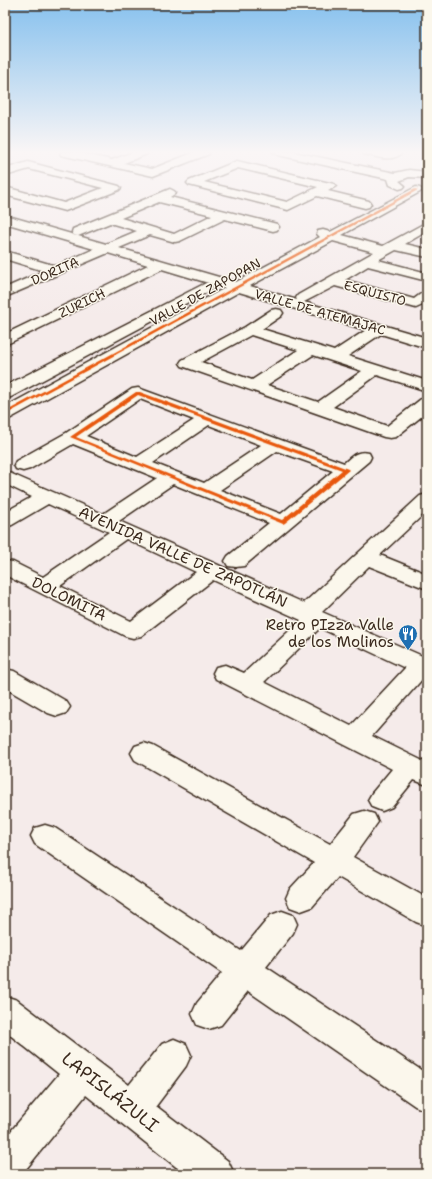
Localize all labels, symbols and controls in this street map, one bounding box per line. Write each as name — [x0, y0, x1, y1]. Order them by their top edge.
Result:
street label: DORITA — [29, 253, 81, 289]
street label: VALLE DE ZAPOPAN — [146, 254, 264, 330]
street label: ESQUISTO — [342, 277, 408, 309]
street label: ZURICH — [56, 284, 108, 322]
street label: VALLE DE ATEMAJAC — [253, 285, 387, 339]
street label: AVENIDA VALLE DE ZAPOTLÁN — [76, 501, 291, 612]
street label: DOLOMITA — [28, 572, 110, 626]
place label: Retro PIzza Valle de los Molinos — [266, 615, 394, 652]
restaurant icon: Retro PIzza Valle de los Molinos — [397, 623, 419, 651]
street label: LAPISLÁZULI — [57, 1047, 164, 1138]

